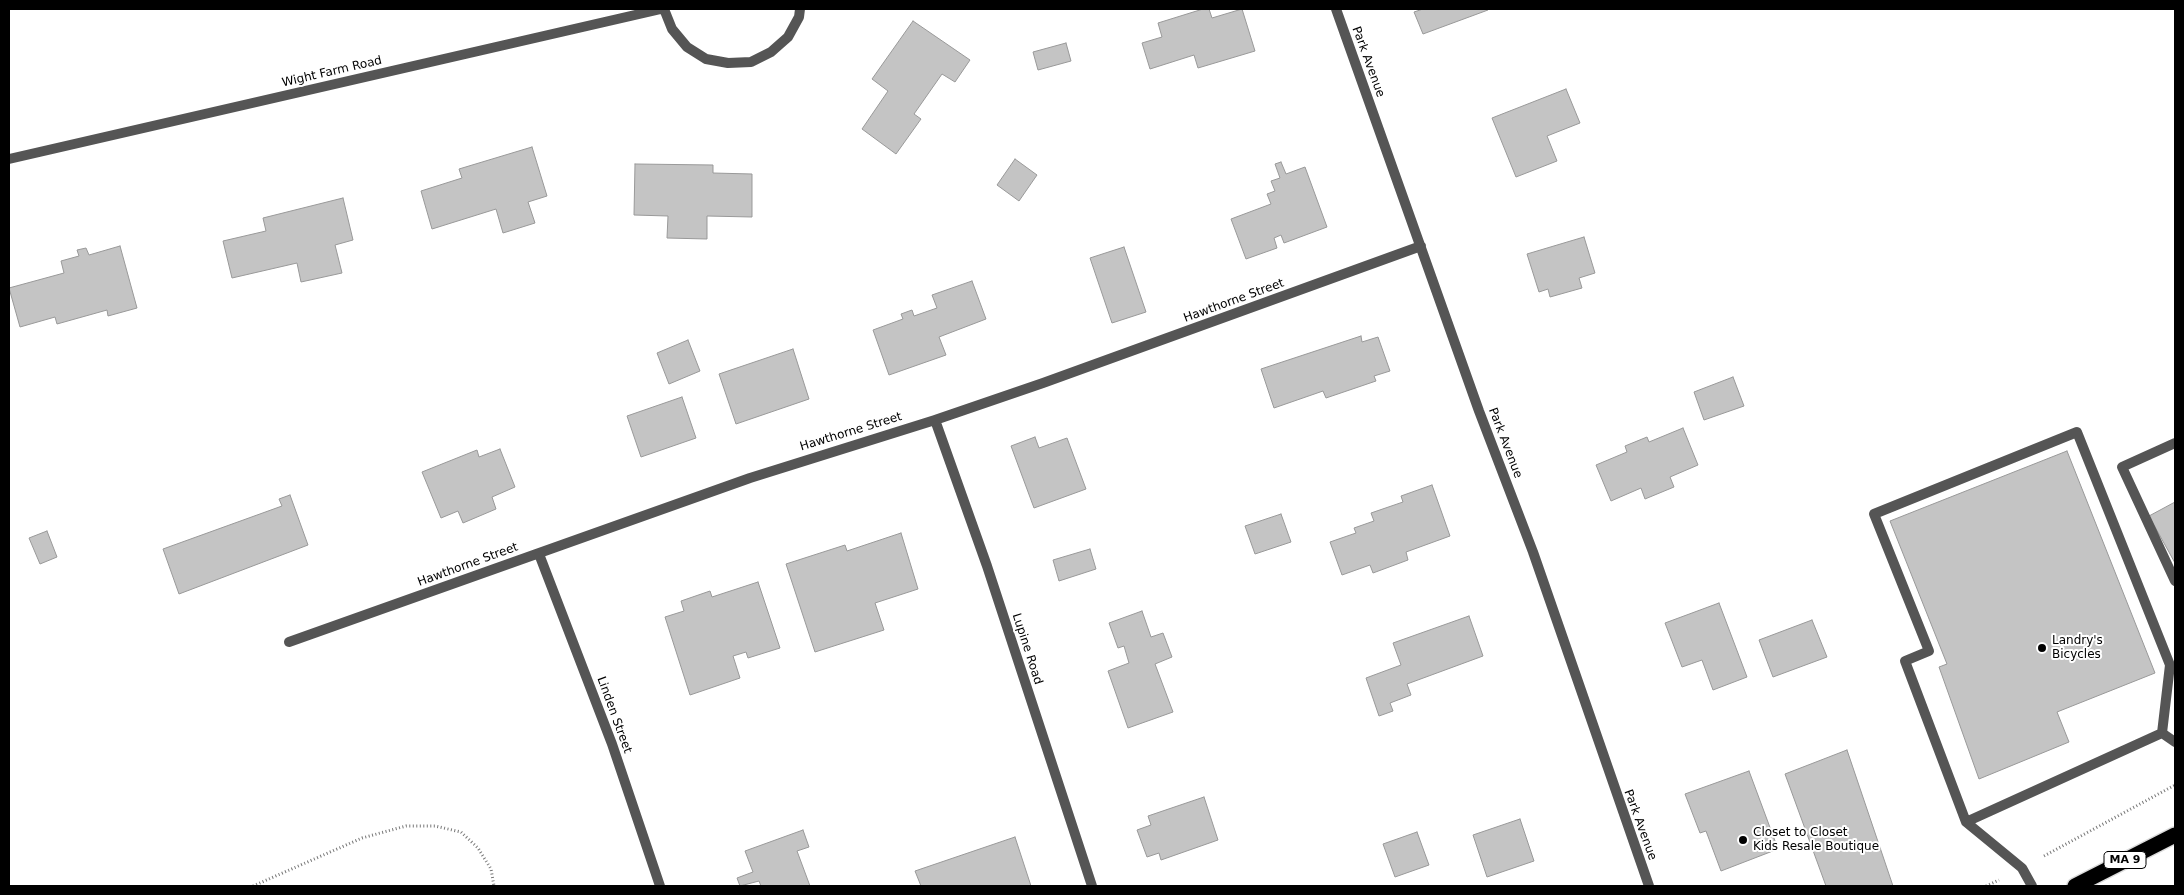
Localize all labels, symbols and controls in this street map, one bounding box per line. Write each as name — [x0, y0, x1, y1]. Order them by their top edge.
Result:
street label: Park Avenue — [1349, 25, 1387, 99]
street label: Wight Farm Road — [281, 53, 383, 91]
street label: Hawthorne Street — [1182, 276, 1286, 326]
street label: Park Avenue — [1485, 406, 1525, 480]
street label: Hawthorne Street — [798, 410, 904, 454]
street label: Hawthorne Street — [416, 540, 520, 590]
street label: Lupine Road — [1009, 612, 1045, 686]
place label: Landry's Bicycles — [2052, 634, 2103, 662]
marker: Landry's Bicycles — [2036, 642, 2048, 654]
street label: Linden Street — [593, 675, 635, 755]
street label: Park Avenue — [1621, 788, 1659, 862]
place label: Closet to Closet Kids Resale Boutique — [1753, 826, 1879, 854]
marker: Closet to Closet Kids Resale Boutique — [1737, 834, 1749, 846]
road number: MA 9 — [2104, 852, 2146, 868]

